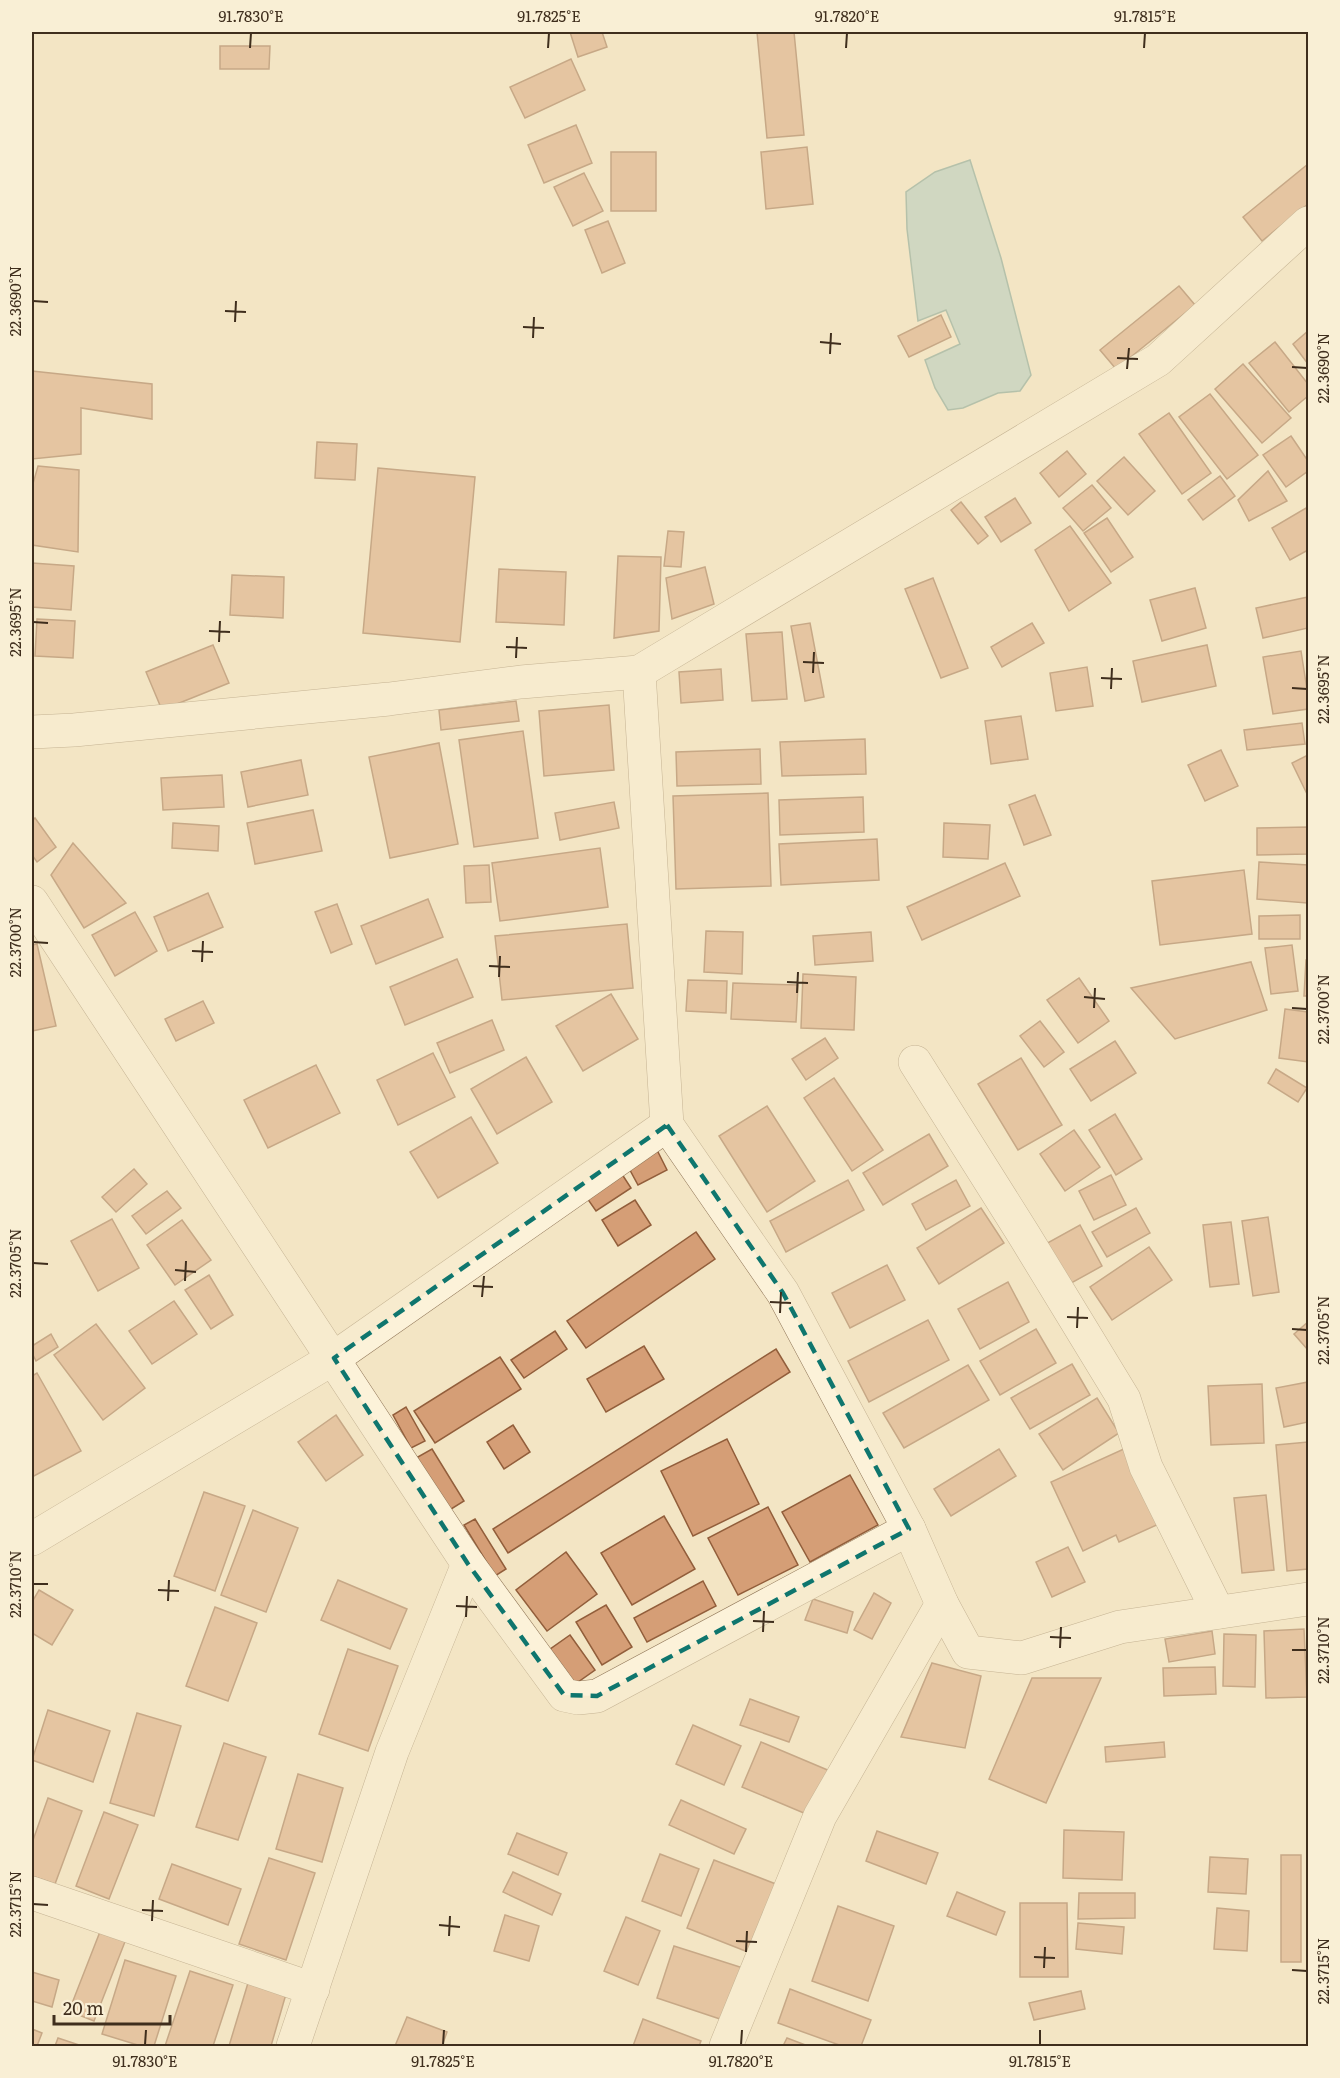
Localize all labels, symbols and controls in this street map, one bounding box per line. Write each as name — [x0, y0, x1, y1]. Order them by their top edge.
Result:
text: 91.7830°E — [218, 4, 284, 27]
text: 91.7825°E — [517, 4, 581, 27]
text: 91.7820°E — [815, 4, 879, 27]
text: 91.7815°E — [1114, 4, 1176, 27]
text: 22.3690°N — [3, 266, 26, 336]
text: 22.3690°N — [1311, 333, 1334, 403]
text: 22.3695°N — [3, 587, 26, 657]
text: 22.3695°N — [1311, 654, 1334, 724]
text: 22.3700°N — [3, 907, 26, 977]
text: 22.3700°N — [1311, 974, 1334, 1044]
text: 22.3705°N — [3, 1228, 26, 1298]
text: 22.3705°N — [1311, 1295, 1334, 1365]
text: 22.3710°N — [3, 1550, 26, 1618]
text: 22.3710°N — [1311, 1616, 1334, 1684]
text: 22.3715°N — [3, 1871, 26, 1937]
text: 22.3715°N — [1311, 1938, 1334, 2004]
scale bar — [54, 1988, 170, 2026]
text: 20 m — [63, 1994, 104, 2021]
text: 91.7830°E — [112, 2049, 178, 2072]
text: 91.7825°E — [411, 2049, 475, 2072]
text: 91.7820°E — [709, 2049, 773, 2072]
text: 91.7815°E — [1009, 2049, 1071, 2072]

